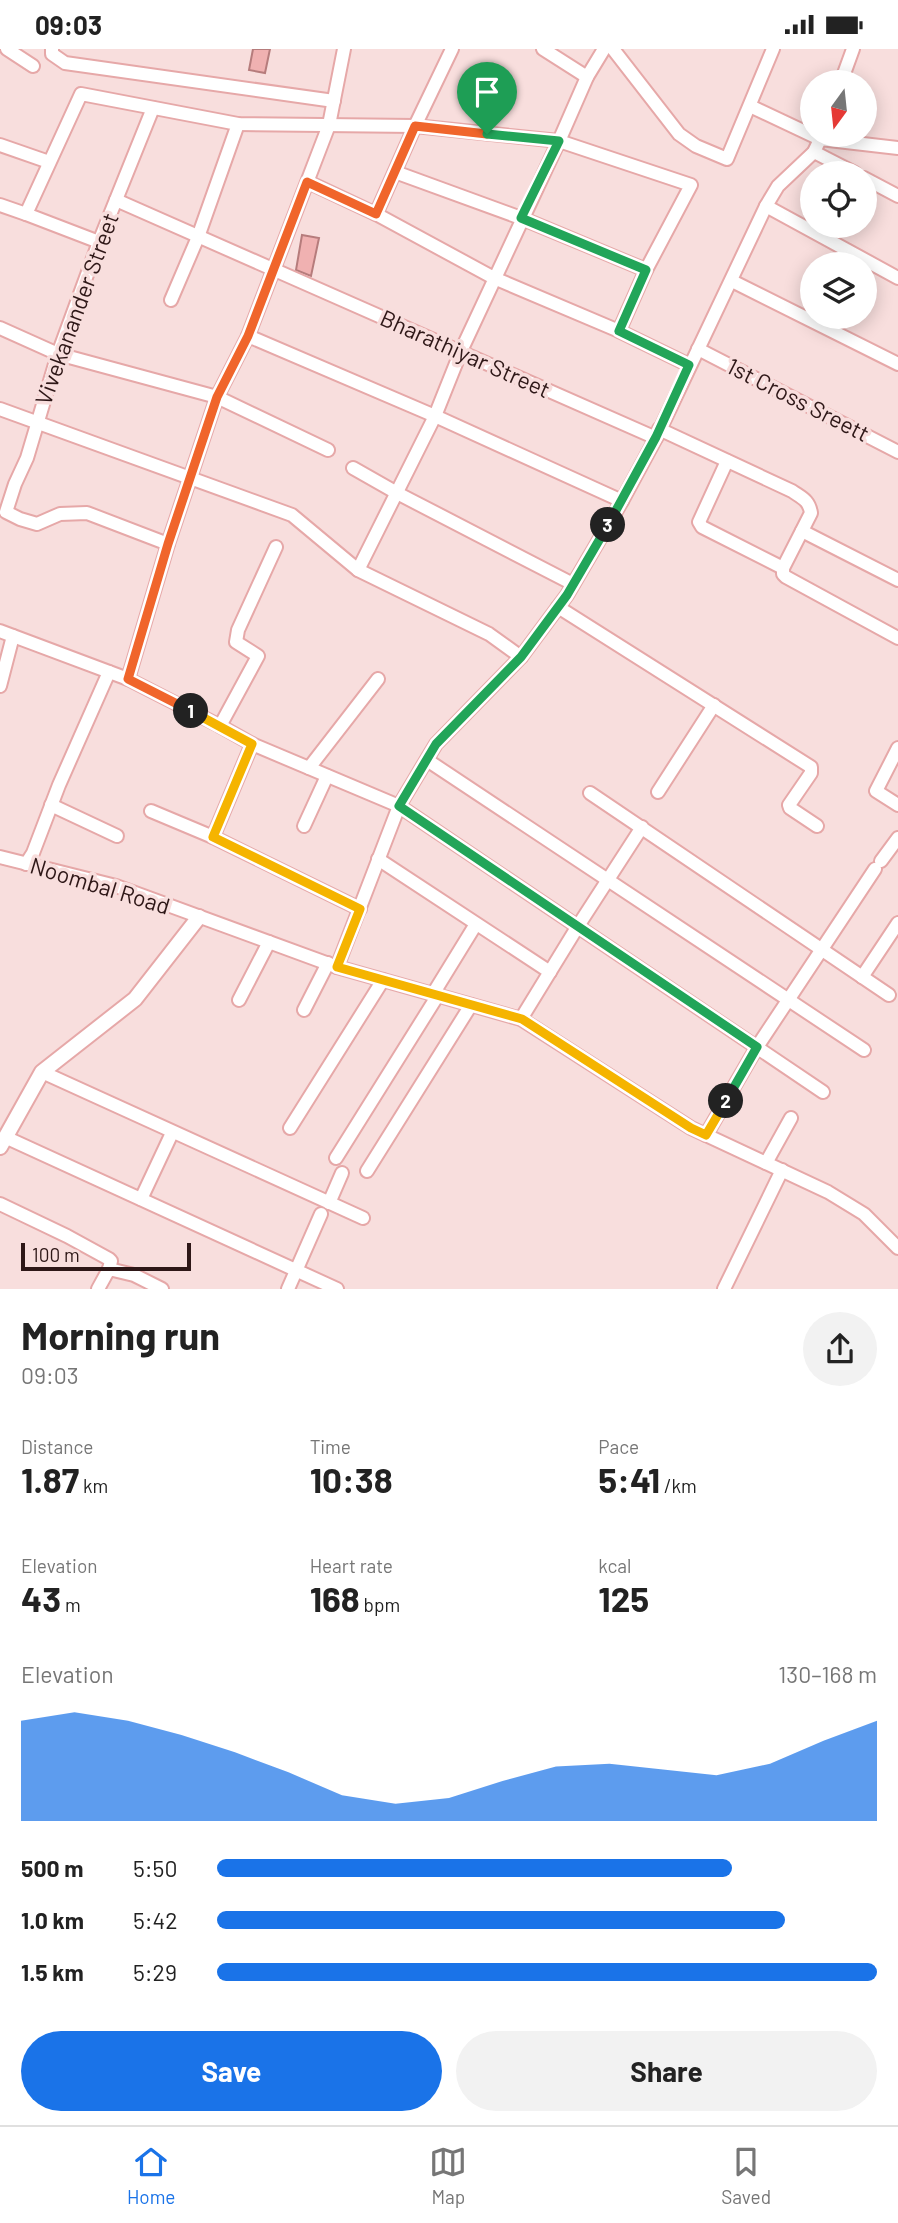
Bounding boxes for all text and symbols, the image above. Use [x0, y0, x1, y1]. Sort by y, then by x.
text: 09:03 [35, 9, 102, 40]
pin [457, 62, 517, 134]
north arrow [800, 70, 877, 147]
map controls [800, 70, 877, 329]
icon: arrive [468, 73, 506, 111]
button: locate [800, 161, 877, 238]
street label: Vivekanander Street [28, 209, 124, 408]
button: layers [800, 252, 877, 329]
street label: Bharathiyar Street [376, 303, 555, 403]
street label: 1st Cross Sreett [723, 351, 874, 447]
pin: 3 [590, 507, 626, 543]
text: 3 [602, 513, 613, 536]
pin: 1 [174, 693, 208, 729]
text: 1 [187, 699, 194, 722]
street label: Noombal Road [27, 851, 174, 920]
pin: 2 [708, 1083, 744, 1119]
text: 2 [720, 1089, 731, 1112]
scale bar [21, 1239, 191, 1271]
text: 100 m [32, 1243, 80, 1266]
text: Morning run [21, 1312, 220, 1358]
button: share [803, 1312, 877, 1386]
text: 09:03 [21, 1361, 79, 1389]
text: Distance [21, 1435, 93, 1458]
text: Time [310, 1435, 351, 1458]
text: Pace [598, 1435, 639, 1458]
text: 1.87 [21, 1458, 79, 1500]
text: 10:38 [310, 1458, 393, 1500]
text: 5:41 [598, 1458, 660, 1500]
text: km [79, 1474, 108, 1497]
text: /km [660, 1474, 697, 1497]
text: Elevation [21, 1554, 98, 1577]
text: Heart rate [310, 1554, 393, 1577]
text: kcal [598, 1554, 631, 1577]
text: 43 [21, 1577, 61, 1619]
text: 168 [310, 1577, 360, 1619]
text: 125 [598, 1577, 649, 1619]
text: m [61, 1593, 81, 1616]
text: bpm [360, 1593, 400, 1616]
text: Elevation [21, 1660, 114, 1688]
text: 130–168 m [778, 1660, 877, 1688]
text: 500 m [21, 1854, 83, 1882]
text: 5:50 [133, 1854, 177, 1882]
text: 1.0 km [21, 1906, 84, 1934]
text: 5:42 [133, 1906, 178, 1934]
text: 1.5 km [21, 1958, 84, 1986]
text: 5:29 [133, 1958, 177, 1986]
button: Save [21, 2031, 442, 2111]
button: Share [456, 2031, 877, 2111]
tab: Home [127, 2143, 175, 2208]
tab: Map [429, 2143, 467, 2208]
tab: Saved [721, 2143, 771, 2208]

